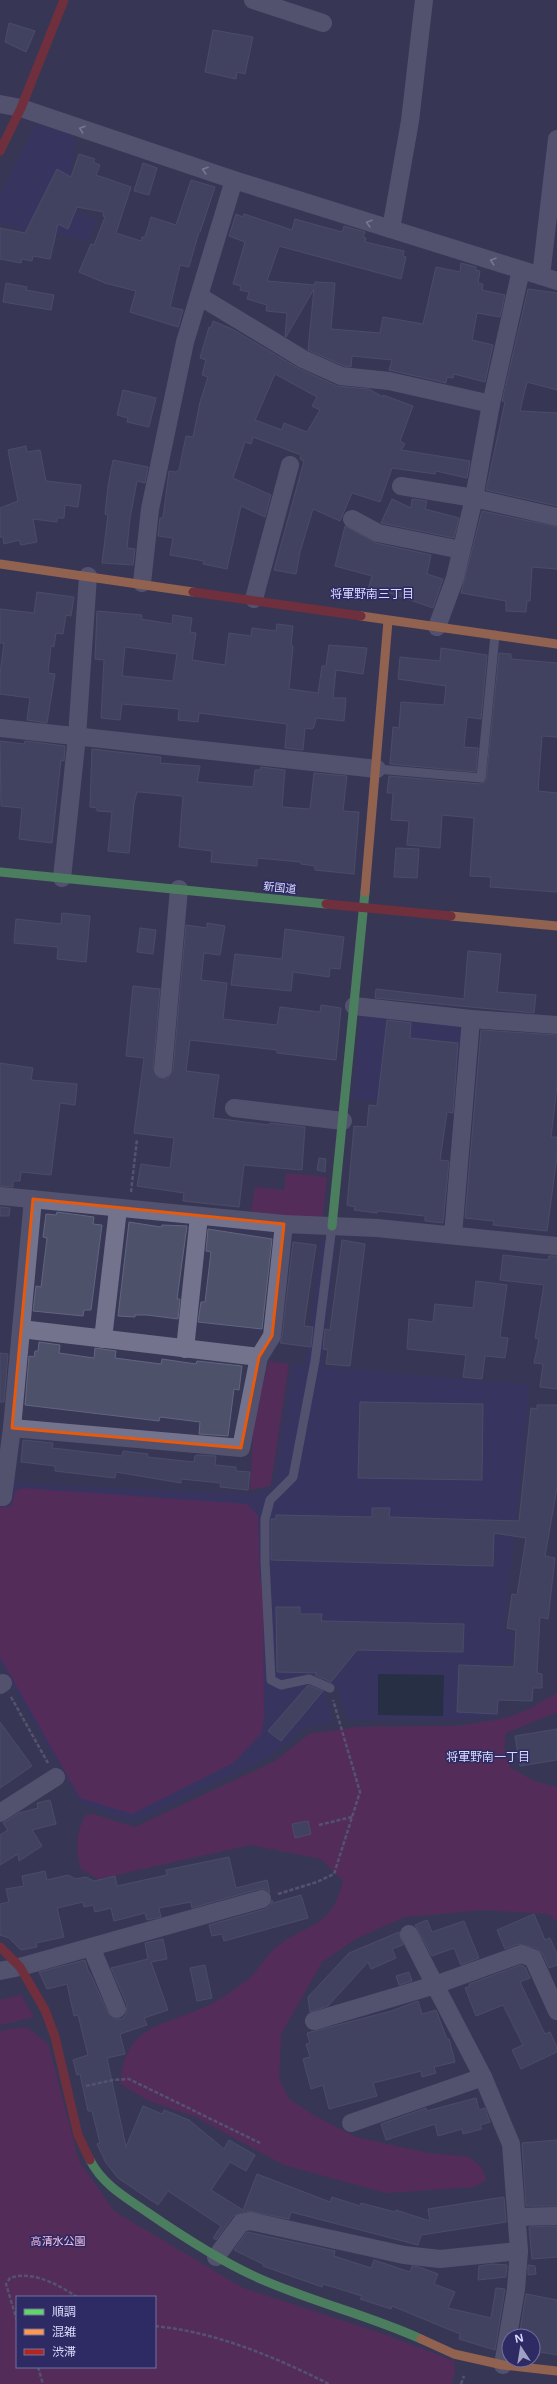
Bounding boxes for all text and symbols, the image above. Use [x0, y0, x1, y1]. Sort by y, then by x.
one-way arrow [79, 125, 86, 133]
one-way arrow [202, 167, 209, 175]
one-way arrow [366, 219, 373, 227]
one-way arrow [490, 257, 497, 266]
district label: 将軍野南三丁目 [330, 585, 414, 602]
street label: 新国道 [263, 878, 297, 896]
district label: 将軍野南一丁目 [446, 1748, 530, 1765]
park label: 高清水公園 [31, 2233, 86, 2248]
legend [16, 2296, 156, 2368]
text: 順調 [52, 2303, 76, 2320]
text: 混雑 [52, 2323, 76, 2340]
north arrow [501, 2328, 541, 2368]
text: N [513, 2329, 525, 2346]
text: 渋滞 [52, 2343, 76, 2360]

